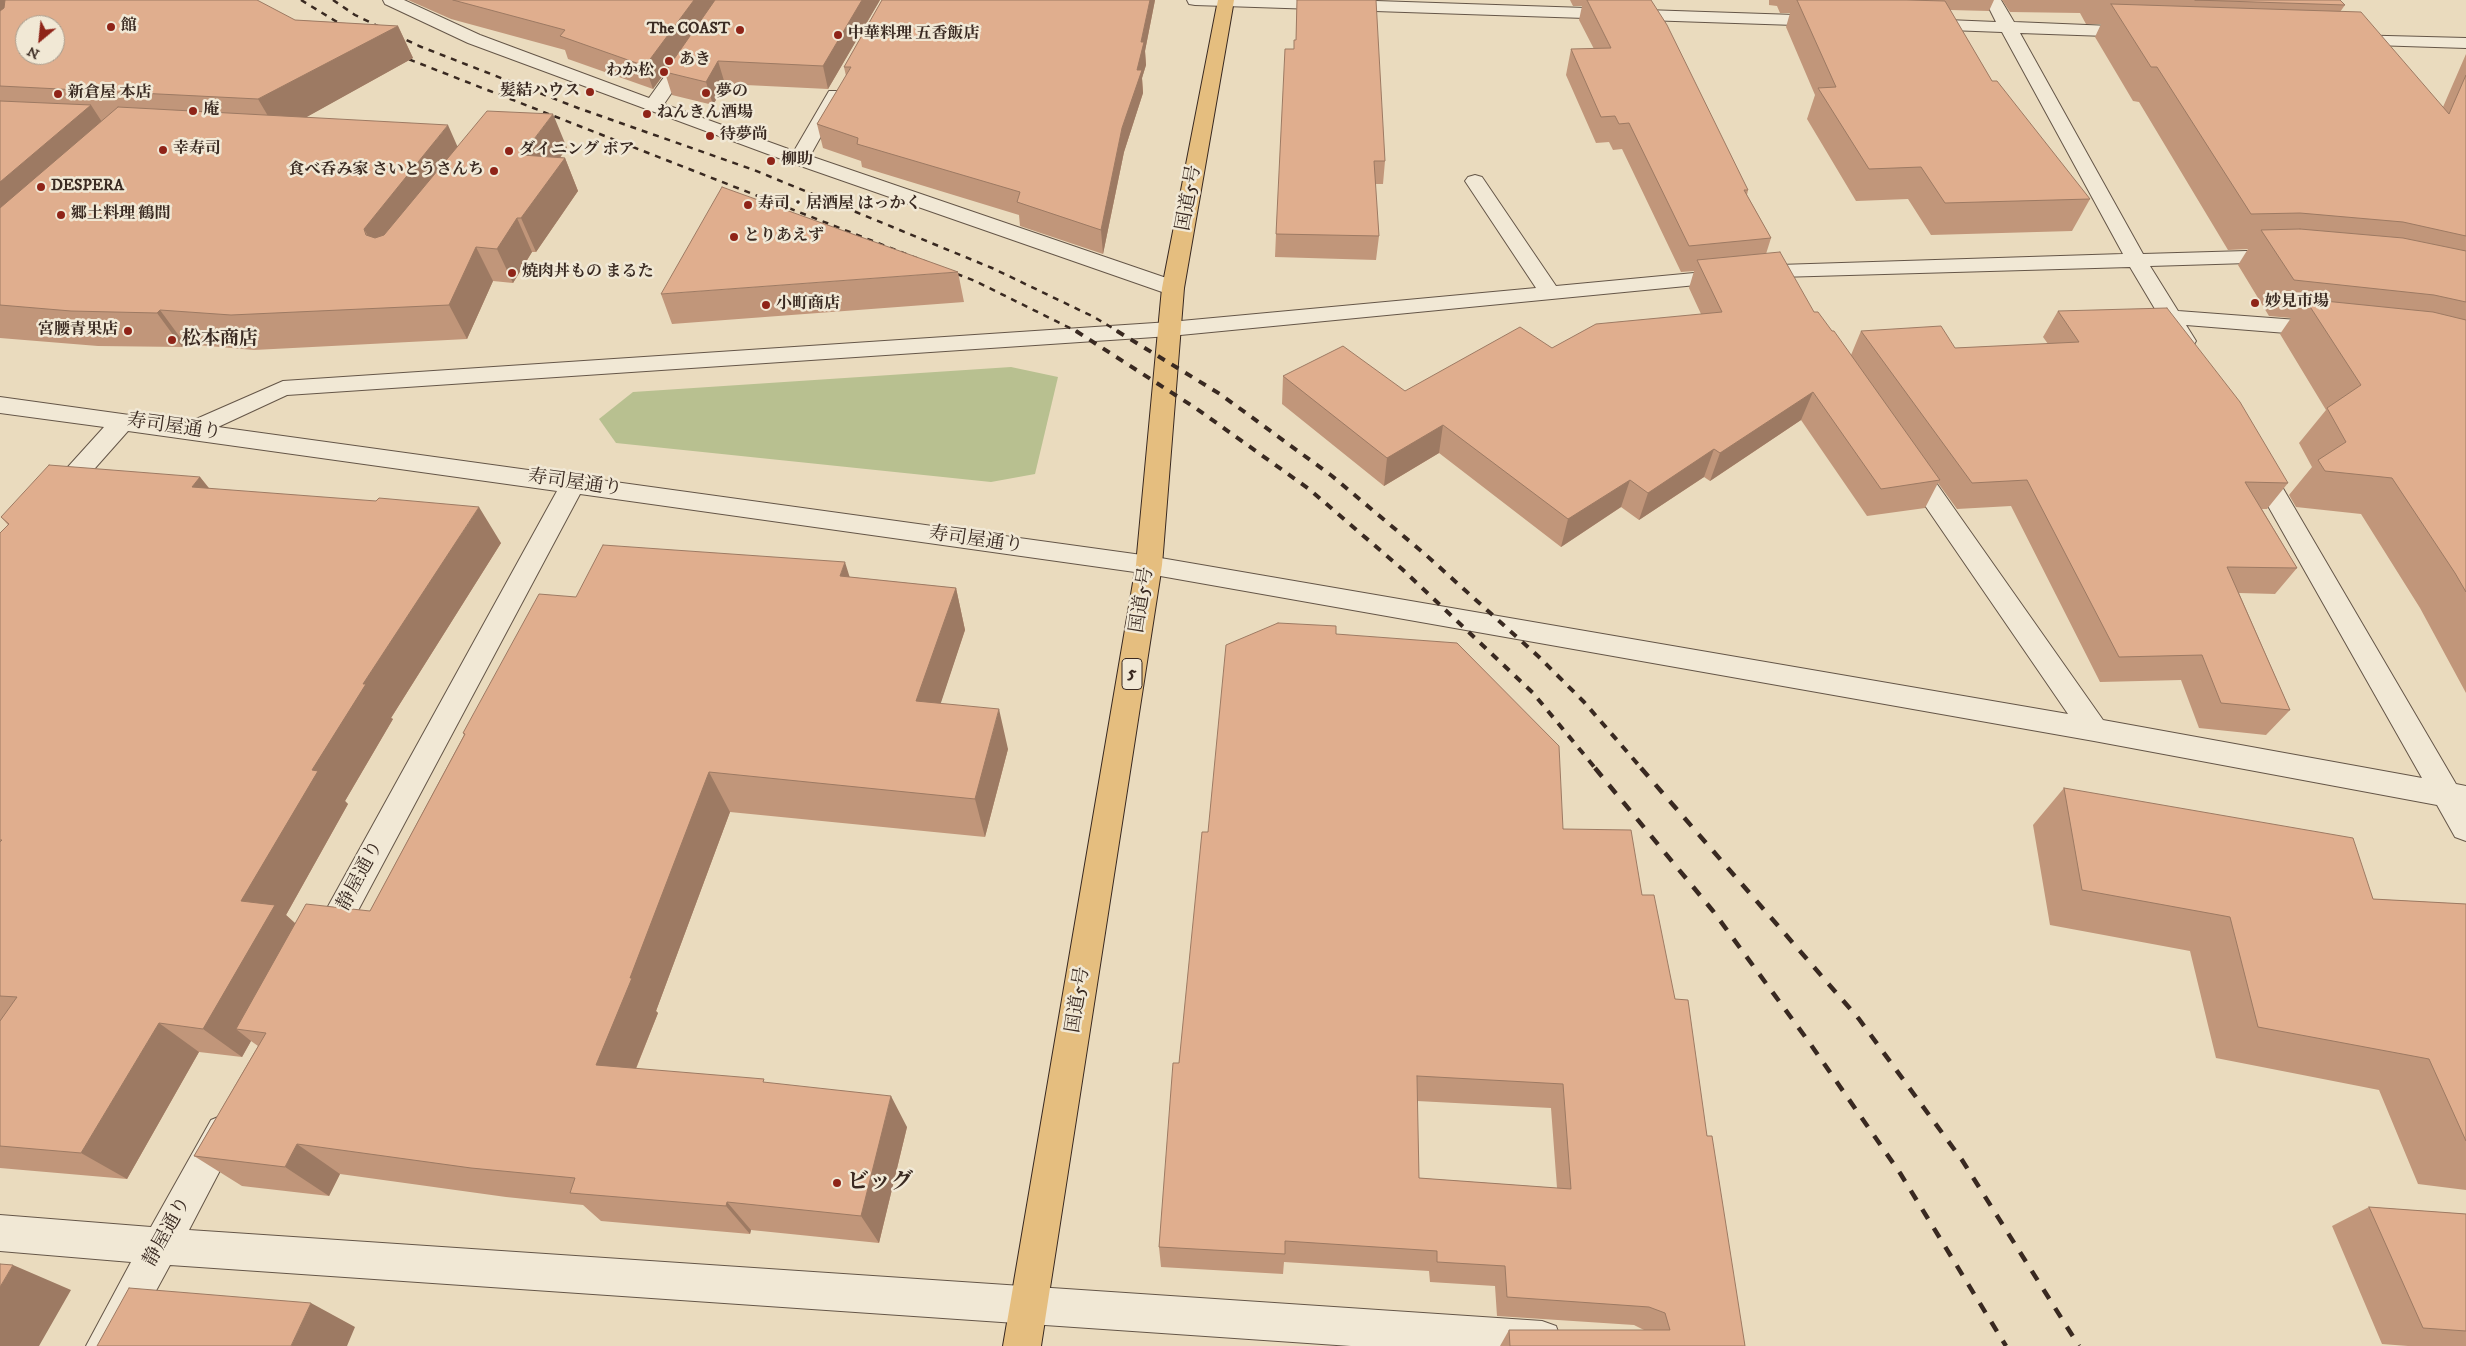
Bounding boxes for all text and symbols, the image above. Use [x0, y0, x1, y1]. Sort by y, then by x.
north arrow [15, 15, 65, 65]
place label: 館 [121, 17, 137, 37]
place label: The COAST [647, 20, 730, 40]
marker: 館 [105, 21, 117, 33]
marker: The COAST [734, 24, 746, 36]
place label: 中華料理 五香飯店 [848, 25, 979, 45]
marker: 中華料理 五香飯店 [832, 29, 844, 41]
text: N [24, 42, 43, 63]
place label: あき [679, 51, 711, 71]
marker: あき [663, 55, 675, 67]
place label: わか松 [606, 62, 654, 82]
marker: わか松 [658, 66, 670, 78]
place label: 髪結ハウス [500, 82, 580, 102]
place label: 夢の [716, 83, 748, 103]
place label: 新倉屋 本店 [68, 84, 151, 104]
marker: 髪結ハウス [584, 86, 596, 98]
marker: 夢の [700, 87, 712, 99]
marker: 新倉屋 本店 [52, 88, 64, 100]
place label: 庵 [203, 101, 219, 121]
place label: ねんきん酒場 [657, 104, 753, 124]
marker: 庵 [187, 105, 199, 117]
marker: ねんきん酒場 [641, 108, 653, 120]
place label: 待夢尚 [720, 126, 768, 146]
marker: 待夢尚 [704, 130, 716, 142]
place label: 幸寿司 [173, 140, 221, 160]
place label: ダイニング ボア [519, 141, 634, 161]
marker: 幸寿司 [157, 144, 169, 156]
marker: ダイニング ボア [503, 145, 515, 157]
place label: 柳助 [781, 151, 813, 171]
marker: 柳助 [765, 155, 777, 167]
place label: 食べ呑み家 さいとうさんち [289, 161, 484, 181]
street label: 国道5号 [1173, 163, 1207, 233]
marker: 食べ呑み家 さいとうさんち [488, 165, 500, 177]
place label: DESPERA [51, 177, 124, 197]
marker: DESPERA [35, 181, 47, 193]
place label: 寿司・居酒屋 はっかく [758, 195, 921, 215]
marker: 寿司・居酒屋 はっかく [742, 199, 754, 211]
place label: 郷土料理 鶴間 [71, 205, 170, 225]
marker: 郷土料理 鶴間 [55, 209, 67, 221]
place label: とりあえず [744, 227, 824, 247]
marker: とりあえず [728, 231, 740, 243]
place label: 焼肉丼もの まるた [522, 263, 653, 283]
marker: 焼肉丼もの まるた [506, 267, 518, 279]
place label: 妙見市場 [2265, 293, 2329, 313]
place label: 小町商店 [776, 295, 840, 315]
marker: 妙見市場 [2249, 297, 2261, 309]
marker: 小町商店 [760, 299, 772, 311]
place label: 宮腰青果店 [38, 321, 118, 341]
marker: 宮腰青果店 [122, 325, 134, 337]
place label: 松本商店 [182, 329, 258, 351]
marker: 松本商店 [166, 334, 178, 346]
street label: 寿司屋通り [125, 410, 223, 446]
street label: 寿司屋通り [526, 466, 624, 502]
street label: 寿司屋通り [927, 523, 1025, 559]
street label: 国道5号 [1127, 565, 1159, 635]
road number: 5 [1122, 659, 1142, 690]
street label: 静屋通り [333, 837, 389, 915]
street label: 国道5号 [1063, 965, 1095, 1035]
place label: ビッグ [847, 1170, 913, 1196]
marker: ビッグ [831, 1177, 843, 1189]
street label: 静屋通り [140, 1193, 196, 1271]

